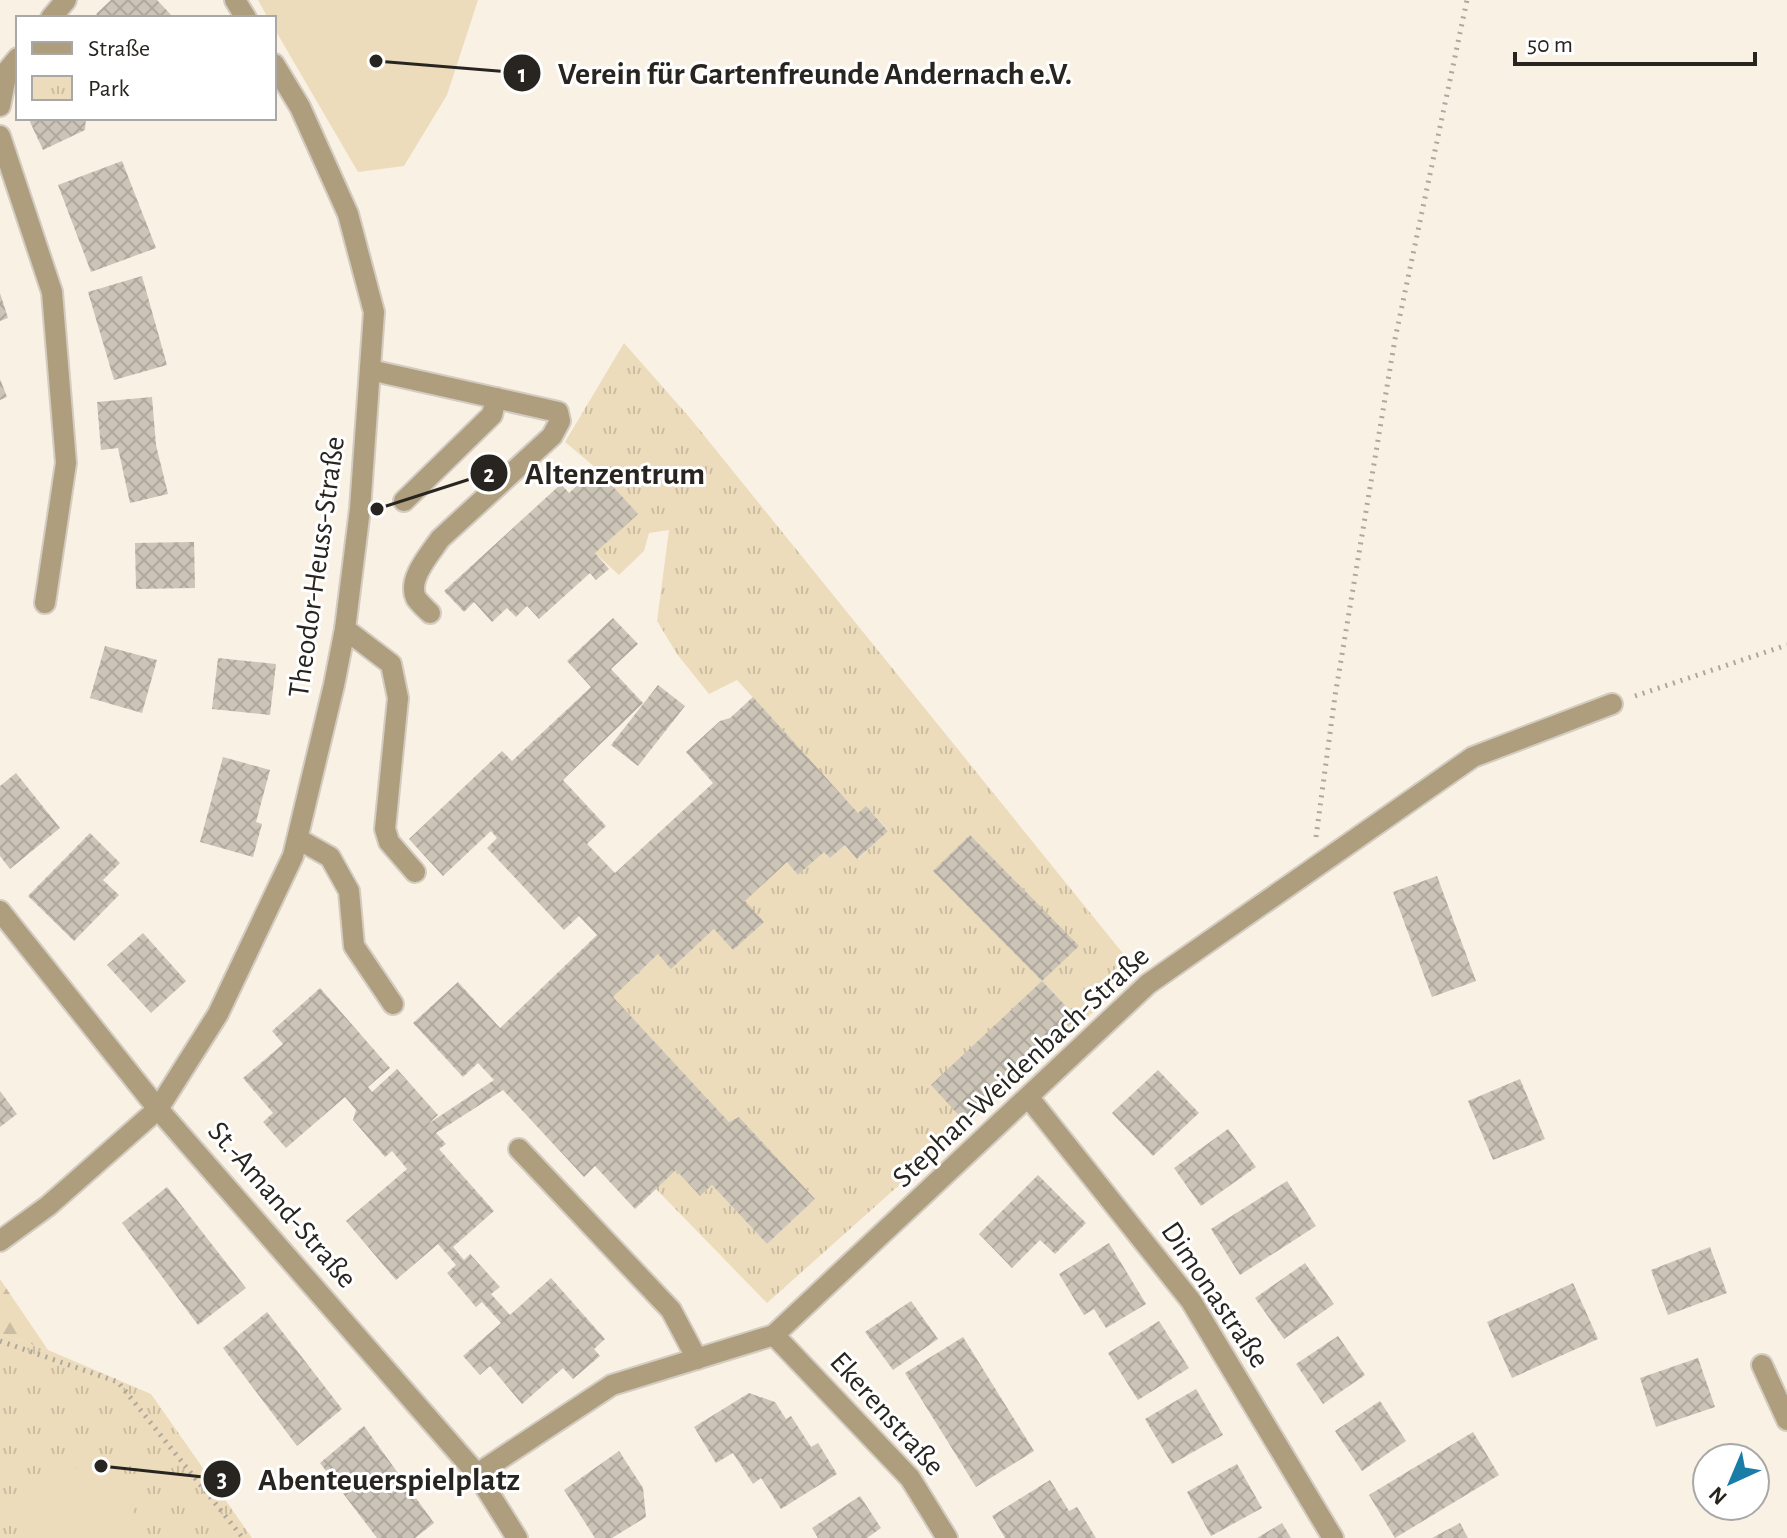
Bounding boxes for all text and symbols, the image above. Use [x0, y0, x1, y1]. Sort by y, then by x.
legend [16, 16, 276, 120]
scale bar [1515, 16, 1755, 66]
text: 50 m [1527, 33, 1573, 57]
text: Straße [88, 37, 150, 61]
callout: Verein für Gartenfreunde Andernach e.V. [502, 45, 1088, 101]
text: Verein für Gartenfreunde Andernach e.V. [558, 58, 1072, 90]
text: 1 [518, 63, 526, 87]
text: Park [88, 77, 129, 101]
street label: Theodor-Heuss-Straße [284, 434, 350, 700]
callout: Altenzentrum [469, 445, 722, 501]
text: Altenzentrum [525, 458, 705, 490]
text: 2 [483, 463, 495, 487]
street label: Stephan-Weidenbach-Straße [887, 941, 1155, 1193]
street label: St.-Amand-Straße [202, 1116, 362, 1294]
street label: Dimonastraße [1155, 1217, 1275, 1373]
street label: Ekerenstraße [824, 1346, 950, 1482]
north arrow [1691, 1442, 1771, 1522]
callout: Abenteuerspielplatz [202, 1451, 536, 1507]
text: Abenteuerspielplatz [258, 1464, 520, 1496]
text: 3 [217, 1468, 227, 1492]
text: N [1705, 1482, 1731, 1509]

